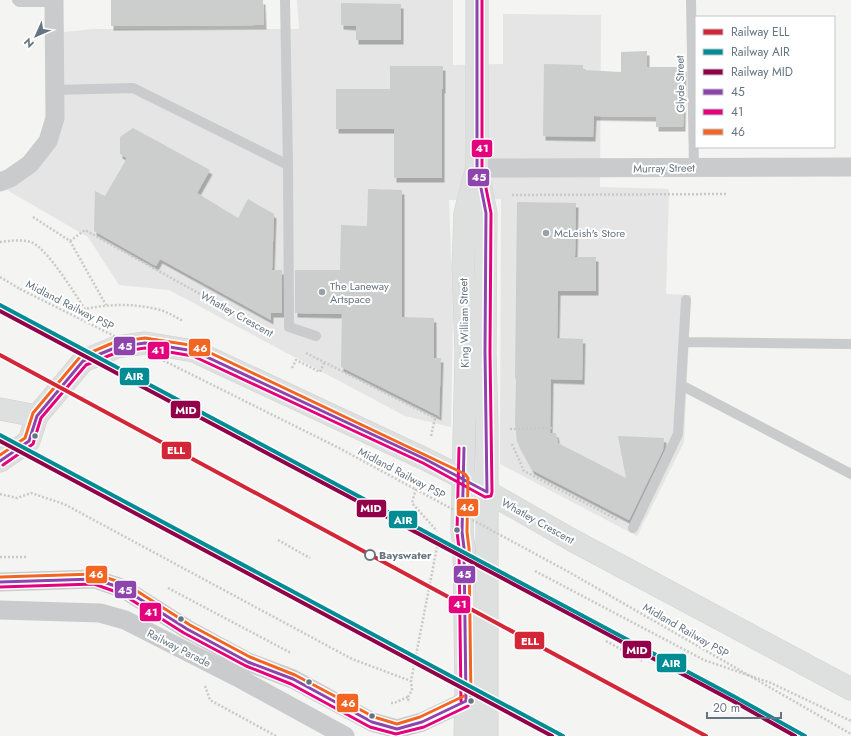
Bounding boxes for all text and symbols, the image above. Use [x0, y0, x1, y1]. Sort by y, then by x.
north arrow [16, 16, 56, 56]
legend [695, 16, 835, 148]
text: Railway ELL [731, 23, 790, 41]
text: N [20, 34, 38, 52]
text: Railway AIR [731, 43, 790, 61]
street label: Glyde Street [671, 55, 688, 113]
text: Railway MID [731, 63, 793, 81]
text: 45 [731, 83, 745, 101]
text: 41 [731, 103, 743, 121]
text: 46 [731, 123, 745, 141]
line badge: 41 [471, 139, 493, 158]
text: 41 [475, 140, 489, 156]
street label: Murray Street [633, 159, 695, 177]
line badge: 45 [467, 168, 490, 187]
text: 45 [472, 169, 486, 185]
place label: McLeish's Store [554, 225, 626, 241]
marker: McLeish's Store [541, 228, 551, 238]
street label: Midland Railway PSP [23, 276, 117, 334]
place label: The Laneway Artspace [330, 278, 389, 307]
street label: King William Street [455, 278, 473, 368]
street label: Whatley Crescent [198, 287, 277, 341]
marker: The Laneway Artspace [317, 287, 327, 297]
line badge: 45 [113, 336, 136, 356]
text: 45 [118, 338, 132, 354]
line badge: 46 [188, 338, 211, 357]
text: 46 [192, 340, 208, 356]
line badge: 41 [147, 341, 170, 360]
text: 41 [151, 342, 165, 358]
line badge: AIR [119, 367, 150, 386]
text: AIR [124, 368, 144, 384]
line badge: MID [170, 400, 201, 419]
text: MID [175, 402, 197, 418]
unlabelled marker [30, 431, 40, 441]
line badge: ELL [161, 441, 192, 460]
text: ELL [167, 442, 185, 458]
street label: Midland Railway PSP [355, 443, 449, 503]
street label: Whatley Crescent [499, 494, 578, 548]
line badge: 46 [456, 498, 479, 517]
line badge: MID [356, 499, 387, 518]
text: 46 [459, 499, 475, 515]
text: MID [360, 500, 382, 516]
line badge: AIR [388, 510, 418, 529]
text: AIR [393, 512, 413, 528]
unlabelled marker [452, 525, 462, 535]
place label: Bayswater [379, 547, 432, 563]
marker: Bayswater [364, 549, 376, 561]
line badge: 46 [85, 565, 108, 584]
line badge: 45 [453, 565, 476, 584]
text: 46 [88, 566, 104, 582]
text: 45 [457, 566, 471, 582]
line badge: 45 [114, 580, 137, 599]
text: 45 [118, 582, 132, 598]
line badge: 41 [448, 595, 471, 614]
text: 41 [453, 596, 467, 612]
street label: Midland Railway PSP [640, 599, 732, 661]
line badge: 41 [139, 602, 162, 622]
text: 41 [144, 604, 158, 620]
unlabelled marker [176, 614, 186, 624]
street label: Railway Parade [144, 625, 214, 671]
line badge: ELL [514, 631, 545, 650]
text: ELL [521, 633, 539, 649]
line badge: MID [622, 640, 652, 659]
text: MID [626, 642, 648, 658]
line badge: AIR [656, 653, 687, 673]
text: AIR [661, 655, 681, 671]
unlabelled marker [304, 677, 314, 687]
line badge: 46 [336, 693, 359, 713]
scale bar [707, 694, 781, 720]
text: 46 [340, 695, 356, 711]
unlabelled marker [466, 696, 476, 706]
text: 20 m [713, 699, 740, 717]
unlabelled marker [367, 711, 377, 721]

